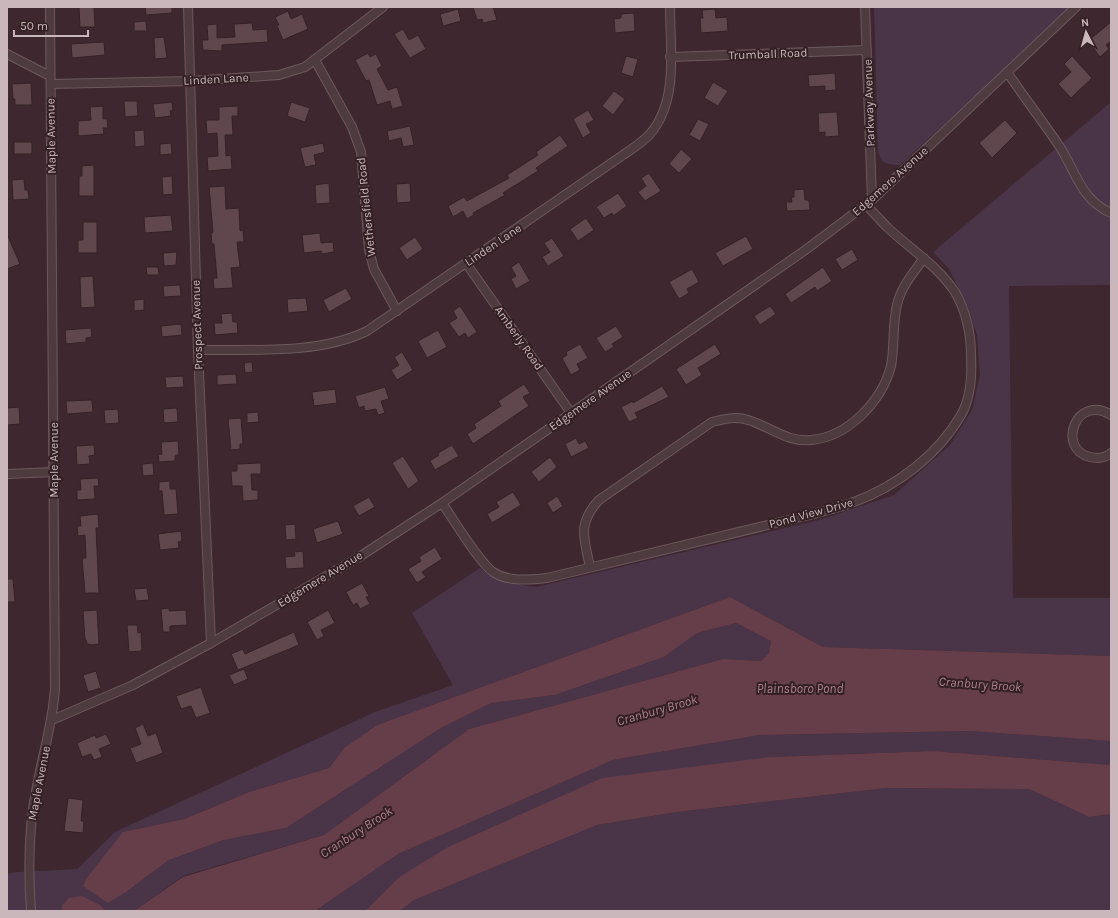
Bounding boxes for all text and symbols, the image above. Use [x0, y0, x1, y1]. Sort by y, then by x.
scale bar [14, 12, 88, 38]
north arrow [1066, 12, 1106, 52]
text: N [1080, 16, 1090, 29]
text: 50 m [20, 19, 48, 33]
street label: Trumball Road [728, 46, 808, 62]
street label: Parkway Avenue [860, 59, 878, 147]
street label: Linden Lane [183, 70, 249, 88]
street label: Maple Avenue [43, 98, 59, 174]
street label: Edgemere Avenue [849, 143, 931, 219]
street label: Wethersfield Road [354, 157, 378, 257]
street label: Linden Lane [462, 221, 524, 269]
street label: Prospect Avenue [188, 280, 206, 370]
street label: Amberly Road [492, 303, 546, 373]
street label: Edgemere Avenue [546, 366, 634, 434]
street label: Maple Avenue [47, 422, 61, 498]
street label: Pond View Drive [767, 495, 855, 531]
street label: Edgemere Avenue [275, 548, 365, 610]
water label: Cranbury Brook [938, 674, 1022, 694]
water label: Plainsboro Pond [757, 681, 843, 696]
water label: Cranbury Brook [615, 691, 699, 729]
street label: Maple Avenue [25, 745, 53, 821]
water label: Cranbury Brook [317, 803, 395, 861]

